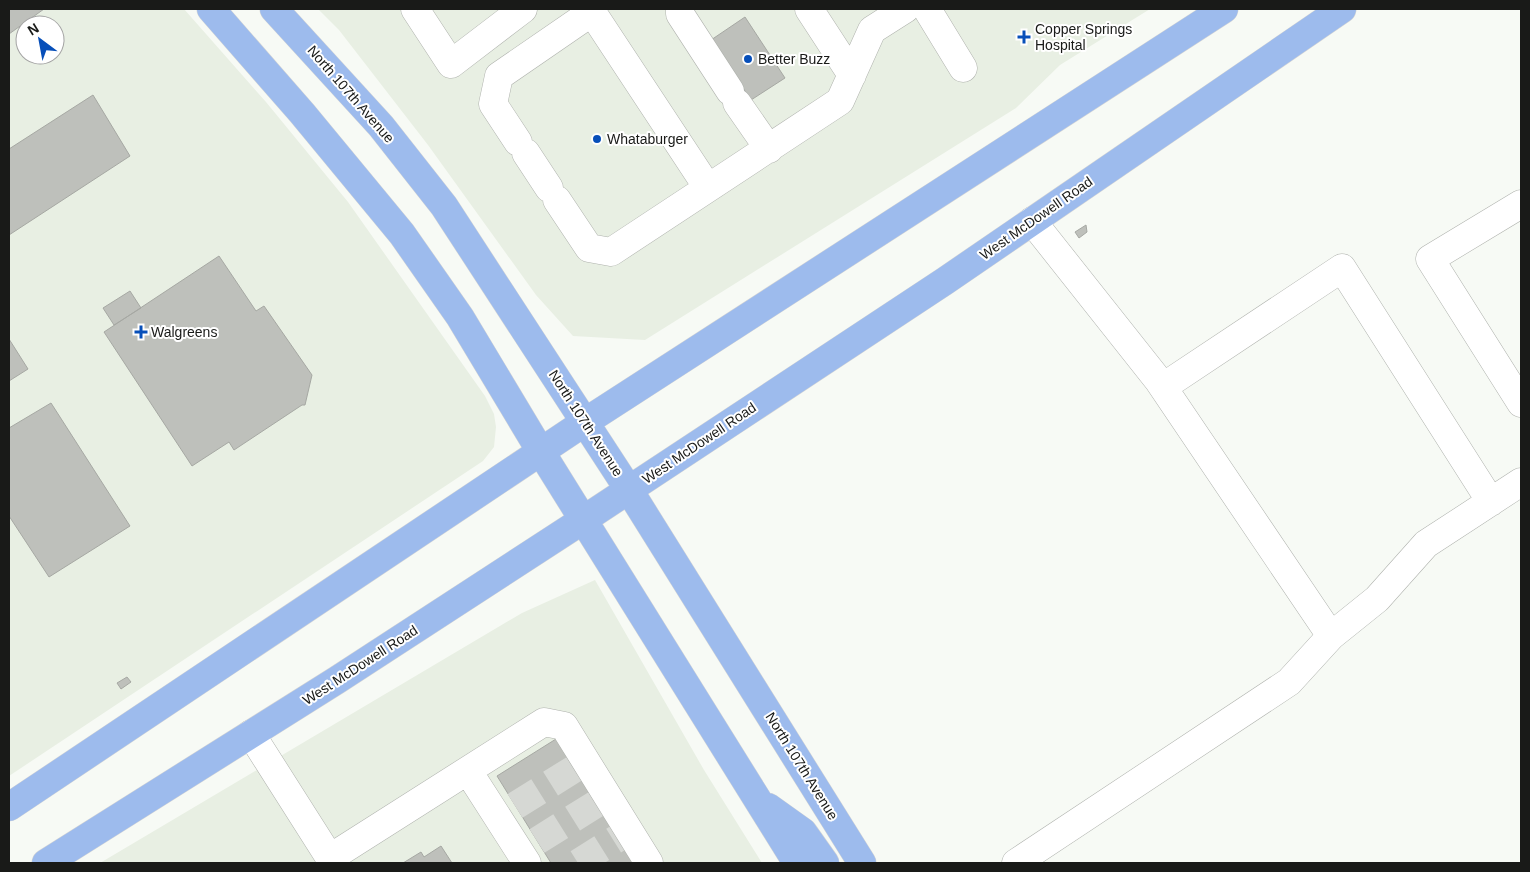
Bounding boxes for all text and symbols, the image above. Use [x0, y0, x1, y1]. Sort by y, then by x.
north arrow [15, 15, 65, 65]
text: N [25, 20, 42, 38]
place label: Copper Springs Hospital [1035, 21, 1132, 53]
marker: Copper Springs Hospital [1017, 30, 1031, 44]
street label: North 107th Avenue [304, 42, 398, 146]
place label: Better Buzz [758, 51, 830, 67]
marker: Better Buzz [742, 53, 754, 65]
place label: Whataburger [607, 131, 688, 147]
marker: Whataburger [591, 133, 603, 145]
street label: West McDowell Road [977, 173, 1095, 263]
place label: Walgreens [151, 324, 217, 340]
marker: Walgreens [135, 326, 147, 338]
street label: North 107th Avenue [546, 367, 626, 479]
street label: West McDowell Road [639, 399, 759, 487]
street label: West McDowell Road [300, 622, 420, 708]
street label: North 107th Avenue [762, 709, 842, 823]

